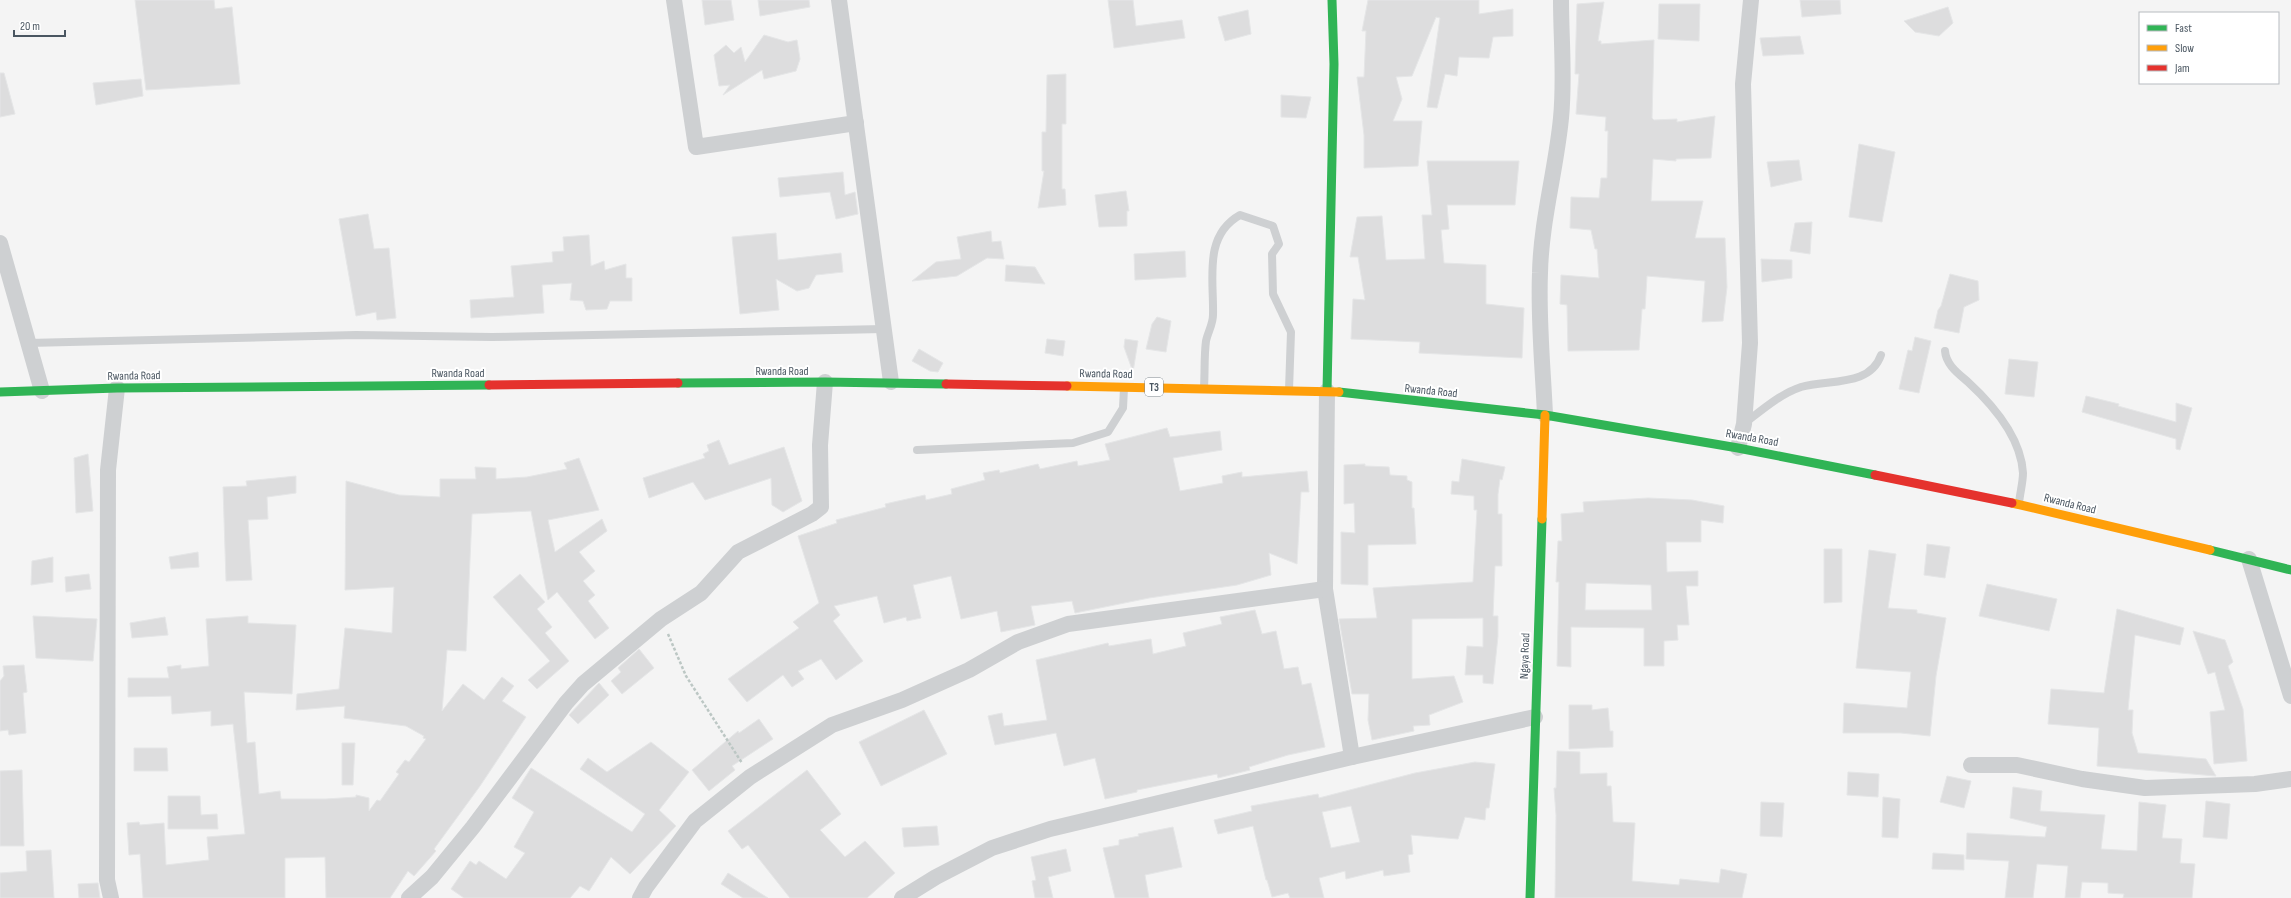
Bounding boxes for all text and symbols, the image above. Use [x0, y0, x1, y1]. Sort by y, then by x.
scale bar [14, 12, 65, 38]
legend [2139, 12, 2279, 84]
text: 20 m [20, 19, 40, 34]
text: Fast [2175, 21, 2192, 36]
text: Slow [2175, 41, 2194, 56]
text: Jam [2174, 61, 2190, 76]
street label: Rwanda Road [755, 364, 809, 379]
street label: Rwanda Road [431, 366, 485, 381]
street label: Rwanda Road [1079, 366, 1133, 382]
street label: Rwanda Road [107, 368, 161, 384]
road number: T3 [1145, 378, 1163, 396]
street label: Rwanda Road [1404, 381, 1458, 401]
street label: Rwanda Road [1725, 426, 1779, 450]
street label: Rwanda Road [2042, 490, 2098, 518]
street label: Ngaya Road [1517, 633, 1533, 679]

